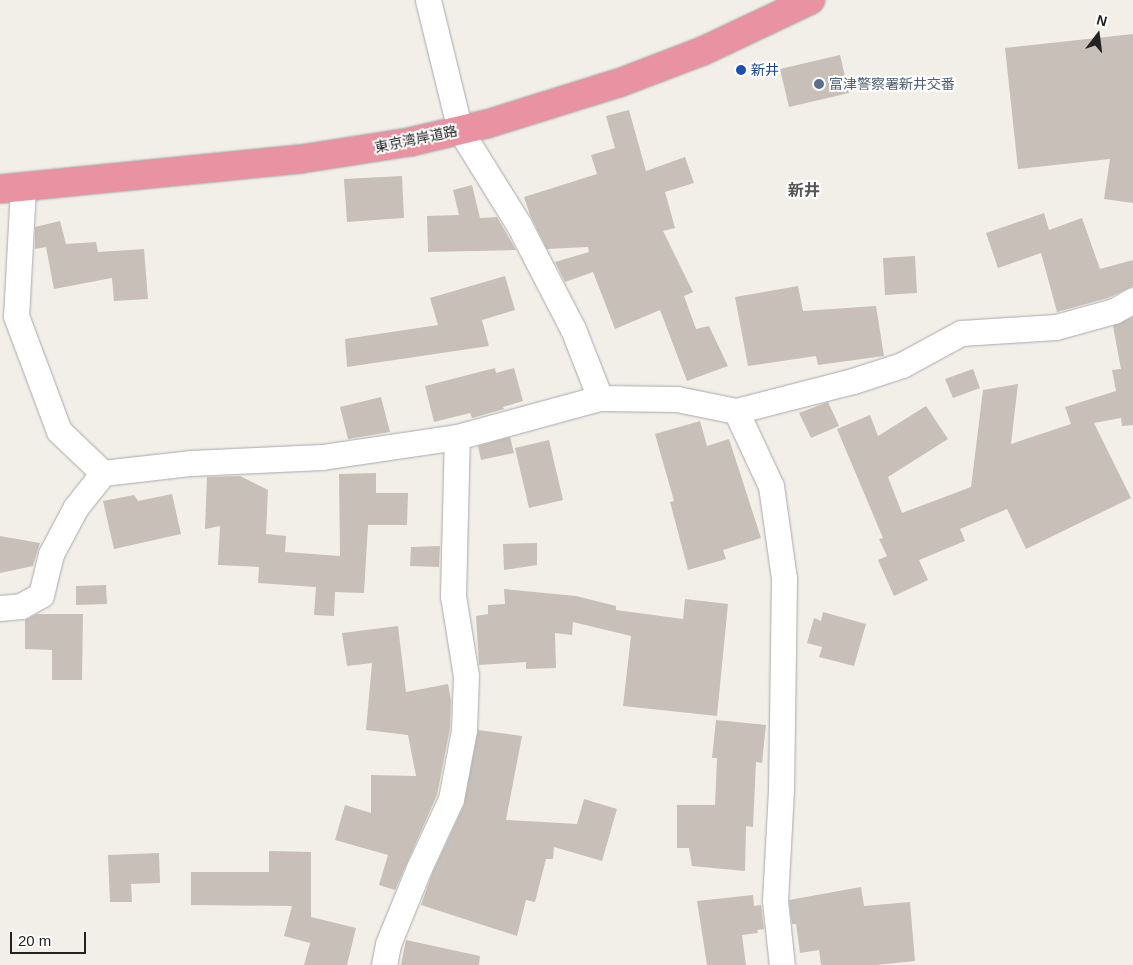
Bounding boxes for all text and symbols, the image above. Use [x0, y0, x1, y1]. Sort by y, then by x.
north arrow [1073, 10, 1123, 60]
text: N [1095, 11, 1109, 30]
place label: 新井 [751, 62, 779, 78]
marker: 新井 [735, 64, 747, 76]
place label: 富津警察署新井交番 [829, 76, 955, 92]
marker: 富津警察署新井交番 [813, 78, 825, 90]
street label: 東京湾岸道路 [373, 122, 459, 156]
district label: 新井 [788, 181, 820, 201]
scale bar [12, 922, 89, 954]
text: 20 m [18, 932, 51, 949]

